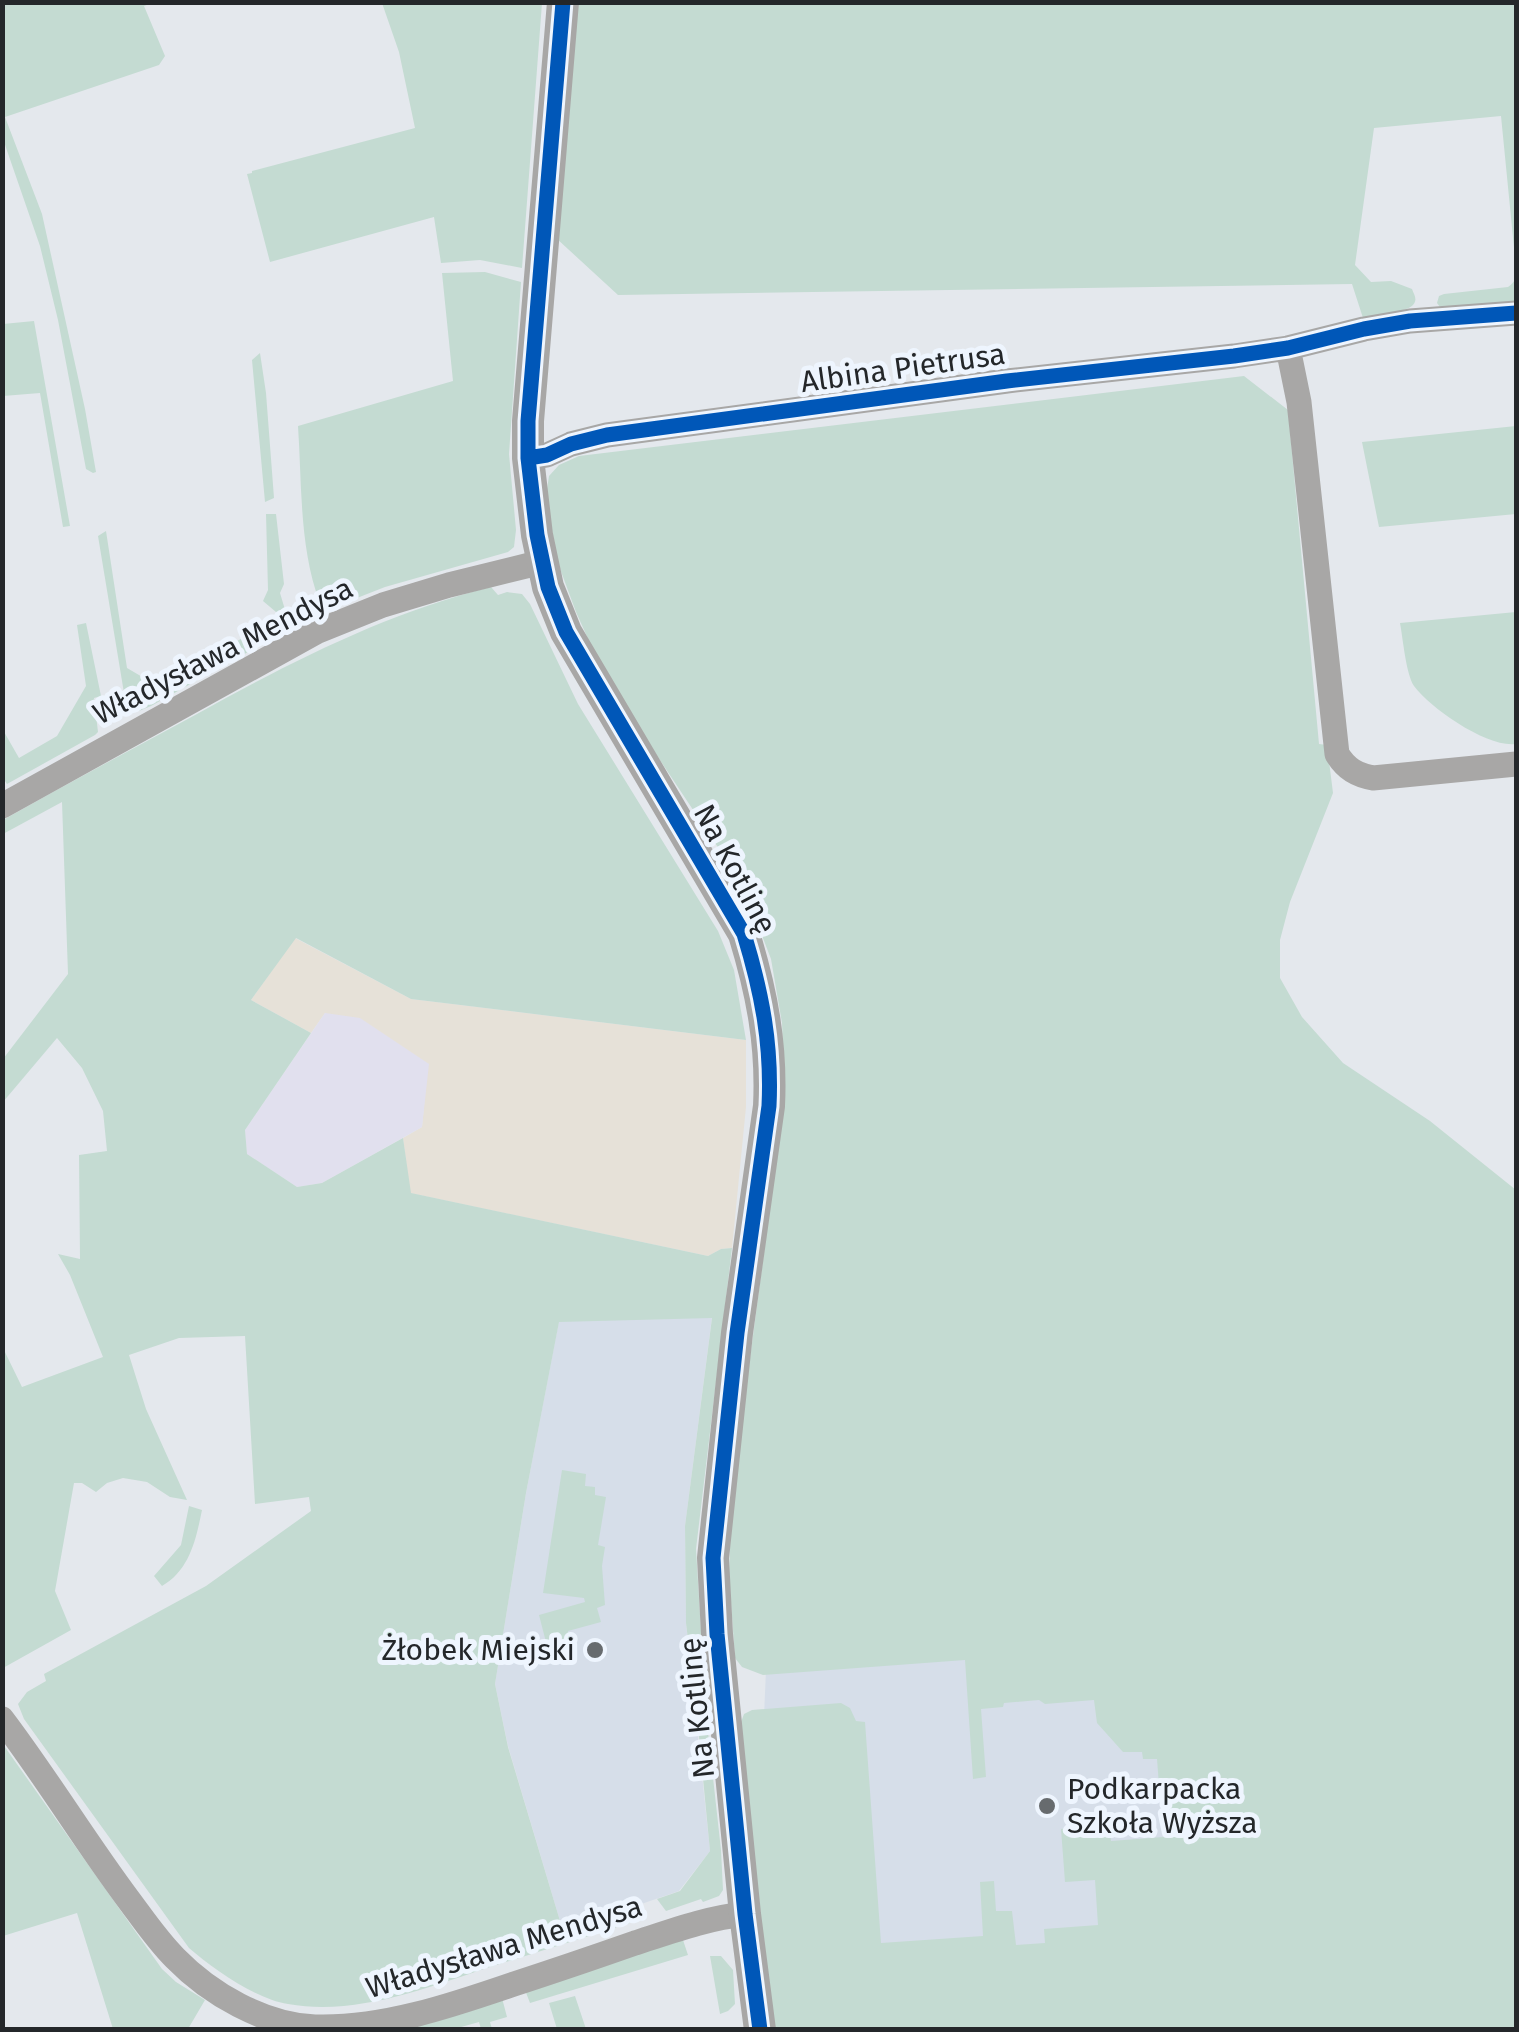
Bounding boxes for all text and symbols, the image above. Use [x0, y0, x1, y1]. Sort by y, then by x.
street label: Albina Pietrusa [798, 336, 1008, 400]
street label: Władysława Mendysa [87, 570, 359, 732]
street label: Na Kotlinę [686, 798, 784, 940]
place label: Żłobek Miejski [382, 1632, 575, 1668]
street label: Na Kotlinę [672, 1636, 722, 1780]
marker: Żłobek Miejski [584, 1639, 606, 1661]
place label: Podkarpacka Szkoła Wyższa [1067, 1771, 1258, 1841]
marker: Podkarpacka Szkoła Wyższa [1036, 1795, 1058, 1817]
street label: Władysława Mendysa [362, 1888, 646, 2006]

